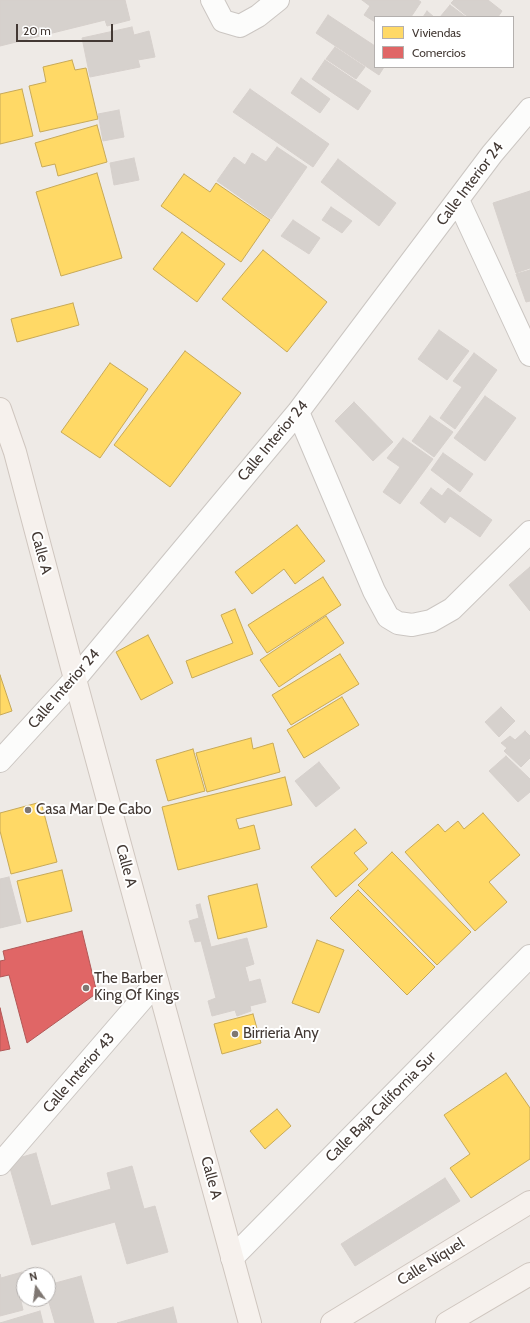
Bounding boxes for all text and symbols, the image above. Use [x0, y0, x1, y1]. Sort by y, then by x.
scale bar [18, 16, 115, 42]
legend [374, 16, 514, 68]
text: 20 m [23, 23, 51, 38]
text: Viviendas [412, 25, 461, 40]
text: Comercios [412, 45, 466, 60]
street label: Calle Interior 24 [433, 139, 507, 229]
street label: Calle Interior 24 [234, 397, 312, 485]
street label: Calle A [27, 530, 55, 576]
street label: Calle Interior 24 [24, 645, 104, 733]
place label: Casa Mar De Cabo [36, 801, 152, 819]
marker: Casa Mar De Cabo [23, 805, 33, 815]
street label: Calle A [112, 843, 140, 889]
place label: The Barber King Of Kings [94, 970, 179, 1005]
marker: The Barber King Of Kings [81, 983, 91, 993]
place label: Birrieria Any [243, 1025, 319, 1043]
street label: Calle Interior 43 [39, 1029, 119, 1117]
marker: Birrieria Any [230, 1029, 240, 1039]
street label: Calle Baja California Sur [322, 1048, 440, 1166]
street label: Calle A [197, 1155, 225, 1201]
street label: Calle Níquel [394, 1234, 468, 1290]
north arrow [16, 1267, 56, 1307]
text: N [28, 1269, 39, 1284]

